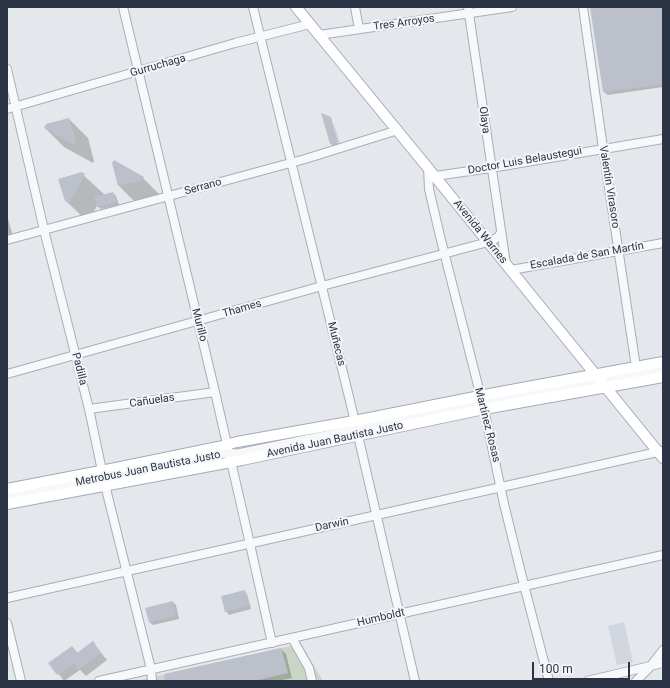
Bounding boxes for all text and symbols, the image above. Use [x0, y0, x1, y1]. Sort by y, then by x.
street label: Tres Arroyos [372, 12, 436, 34]
street label: Gurruchaga [129, 52, 187, 80]
street label: Olaya [476, 106, 492, 134]
street label: Doctor Luis Belaustegui [467, 144, 583, 178]
street label: Valentín Virasoro [596, 145, 622, 229]
street label: Serrano [183, 176, 223, 198]
street label: Avenida Warnes [450, 197, 510, 267]
street label: Escalada de San Martín [529, 239, 645, 273]
street label: Thames [221, 297, 263, 321]
street label: Murillo [189, 307, 209, 343]
street label: Muñecas [324, 321, 348, 367]
street label: Padilla [69, 351, 89, 387]
street label: Martínez Rosas [471, 386, 503, 464]
street label: Cañuelas [129, 391, 175, 411]
street label: Avenida Juan Bautista Justo [265, 419, 405, 461]
street label: Metrobus Juan Bautista Justo [74, 448, 222, 490]
street label: Darwin [314, 515, 350, 535]
street label: Humboldt [356, 606, 406, 630]
scale bar [534, 654, 632, 680]
text: 100 m [539, 662, 573, 676]

